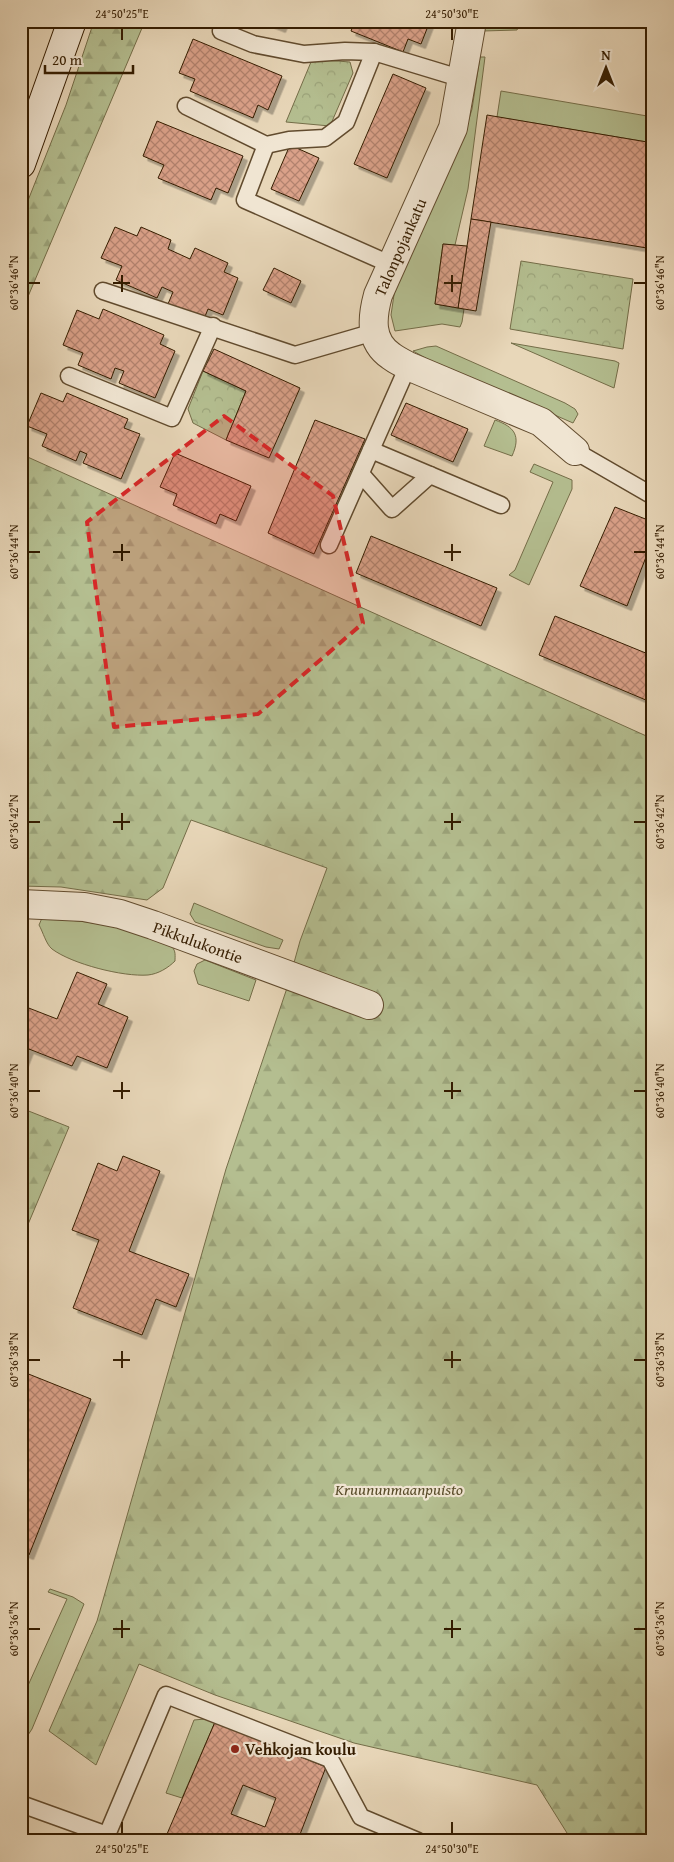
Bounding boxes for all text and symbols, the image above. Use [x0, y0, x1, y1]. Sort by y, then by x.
text: 24°50'25"E [95, 5, 149, 22]
text: 24°50'30"E [425, 5, 479, 22]
scale bar [45, 42, 132, 74]
north arrow [582, 42, 632, 92]
text: N [601, 45, 611, 65]
text: 20 m [52, 49, 83, 70]
street label: Talonpojankatu [368, 194, 432, 300]
text: 60°36'46"N [5, 255, 22, 311]
text: 60°36'46"N [651, 255, 668, 311]
text: 60°36'44"N [5, 524, 22, 580]
text: 60°36'44"N [651, 524, 668, 580]
text: 60°36'42"N [5, 794, 22, 850]
text: 60°36'42"N [651, 794, 668, 850]
street label: Pikkulukontie [150, 915, 246, 969]
text: 60°36'40"N [5, 1063, 22, 1119]
text: 60°36'40"N [651, 1063, 668, 1119]
text: 60°36'38"N [5, 1332, 22, 1388]
text: 60°36'38"N [651, 1332, 668, 1388]
park label: Kruununmaanpuisto [334, 1477, 463, 1501]
text: 60°36'36"N [5, 1601, 22, 1657]
text: 60°36'36"N [651, 1601, 668, 1657]
place label: Vehkojan koulu [245, 1737, 357, 1761]
marker: Vehkojan koulu [229, 1743, 241, 1755]
text: 24°50'25"E [95, 1840, 149, 1857]
text: 24°50'30"E [425, 1840, 479, 1857]

